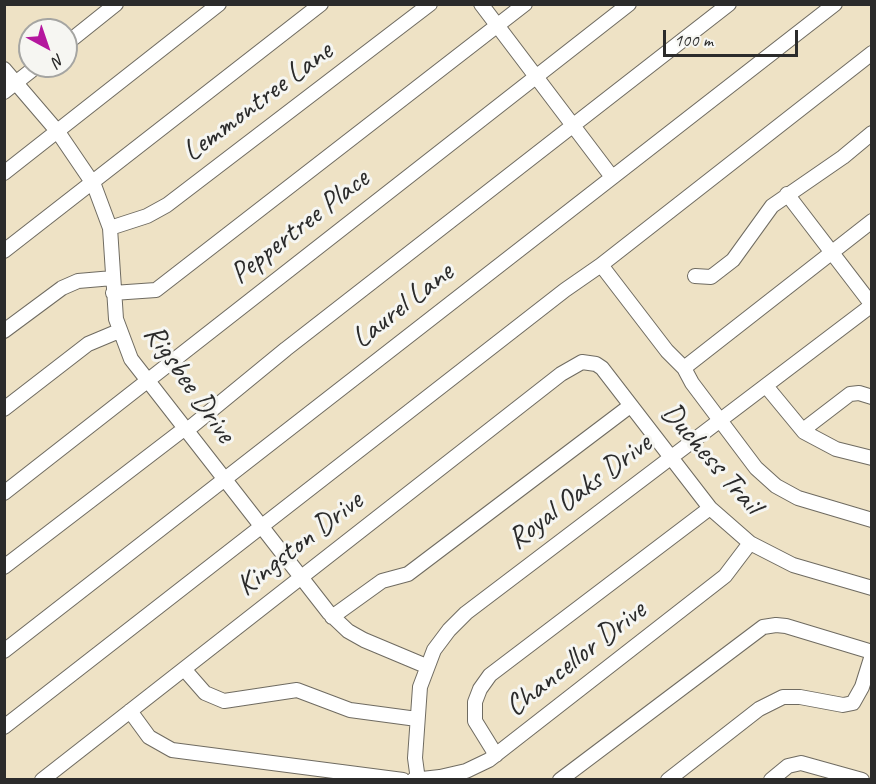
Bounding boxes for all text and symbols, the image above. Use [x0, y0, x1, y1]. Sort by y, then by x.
north arrow [18, 18, 78, 78]
scale bar [666, 18, 801, 56]
text: 100 m [674, 29, 713, 51]
street label: Lemmontree Lane [176, 34, 340, 170]
text: N [48, 49, 69, 71]
street label: Peppertree Place [223, 162, 377, 292]
street label: Laurel Lane [345, 255, 461, 357]
street label: Rigsbee Drive [135, 318, 243, 450]
street label: Duchess Trail [653, 396, 769, 522]
street label: Royal Oaks Drive [501, 426, 659, 558]
street label: Kingston Drive [230, 484, 370, 604]
street label: Chancellor Drive [499, 593, 653, 725]

